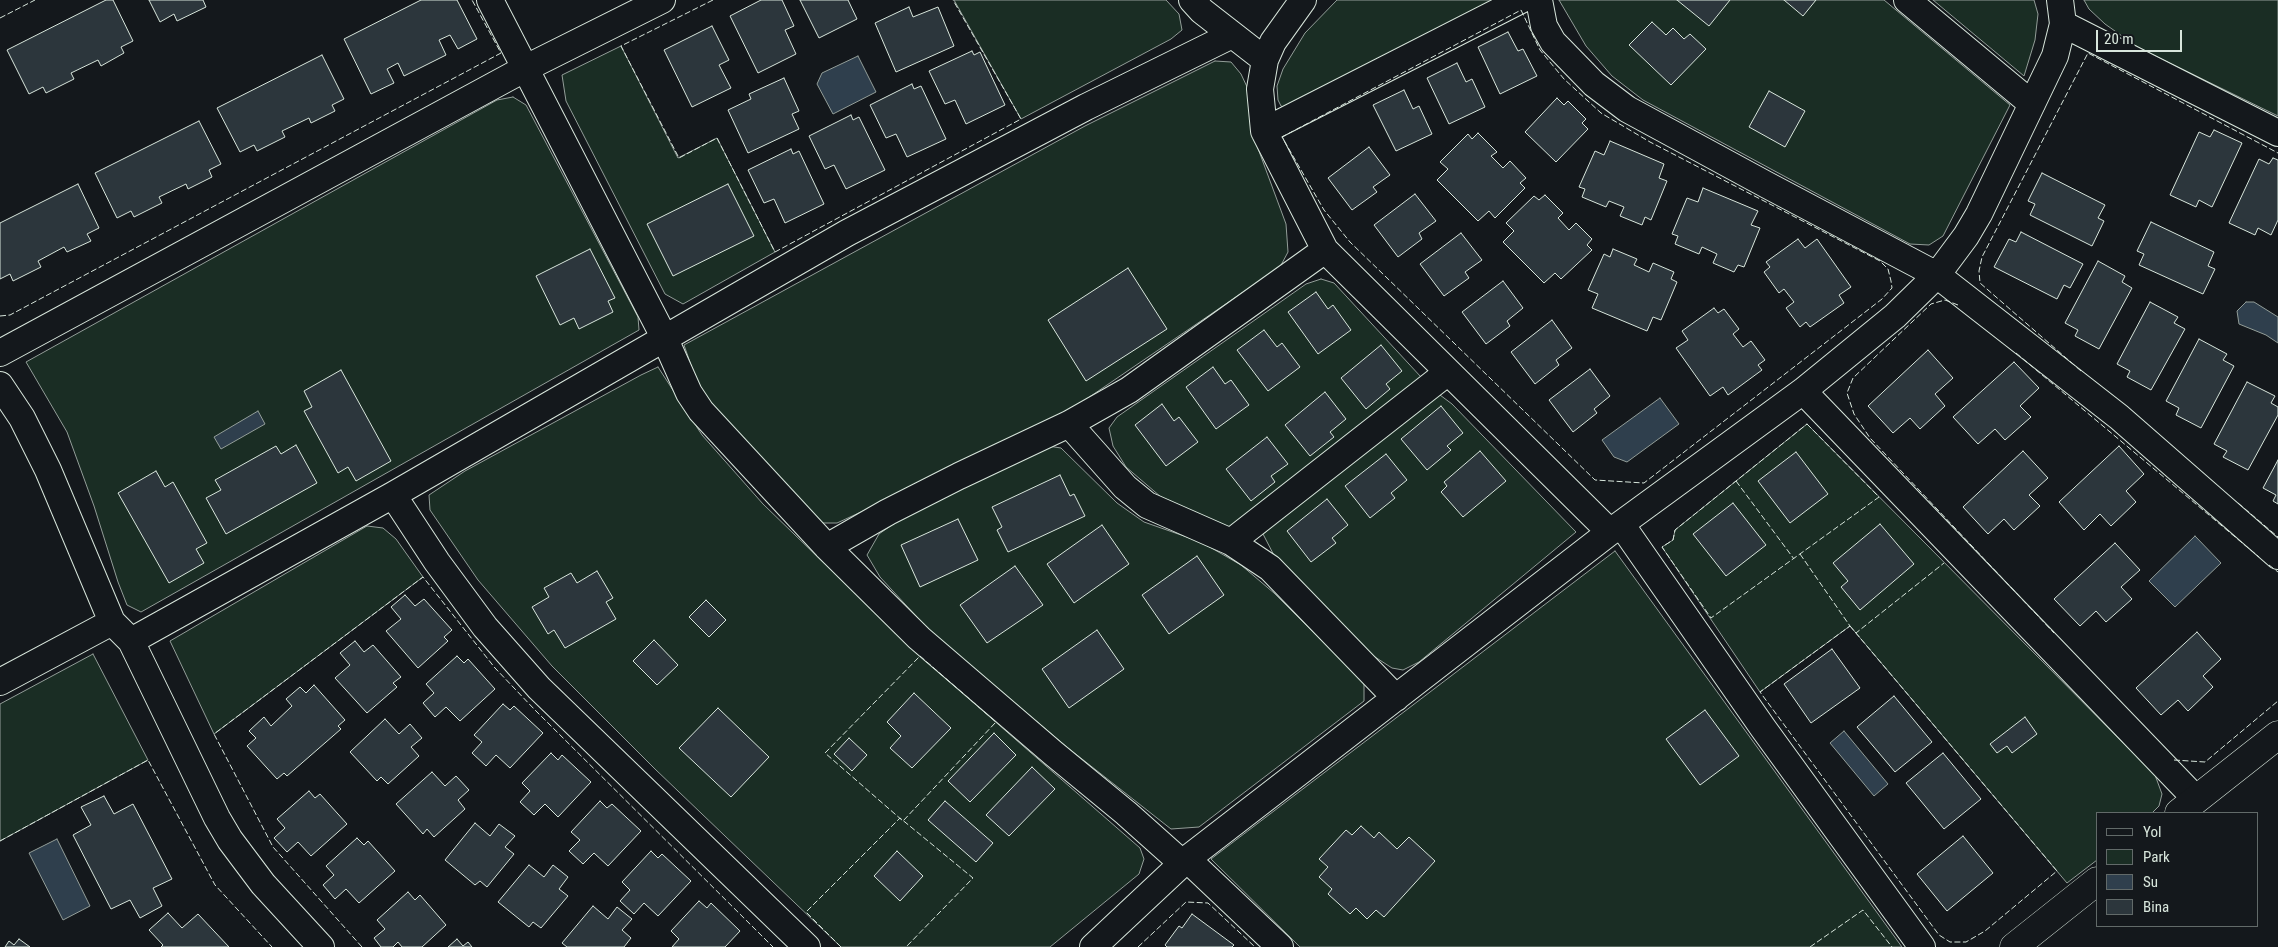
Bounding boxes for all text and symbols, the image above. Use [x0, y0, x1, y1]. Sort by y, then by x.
scale bar [2098, 20, 2184, 52]
text: 20 m [2104, 30, 2134, 48]
legend [2096, 812, 2258, 927]
text: Yol [2143, 823, 2161, 841]
text: Park [2143, 848, 2170, 866]
text: Su [2143, 873, 2158, 891]
text: Bina [2143, 898, 2169, 916]

